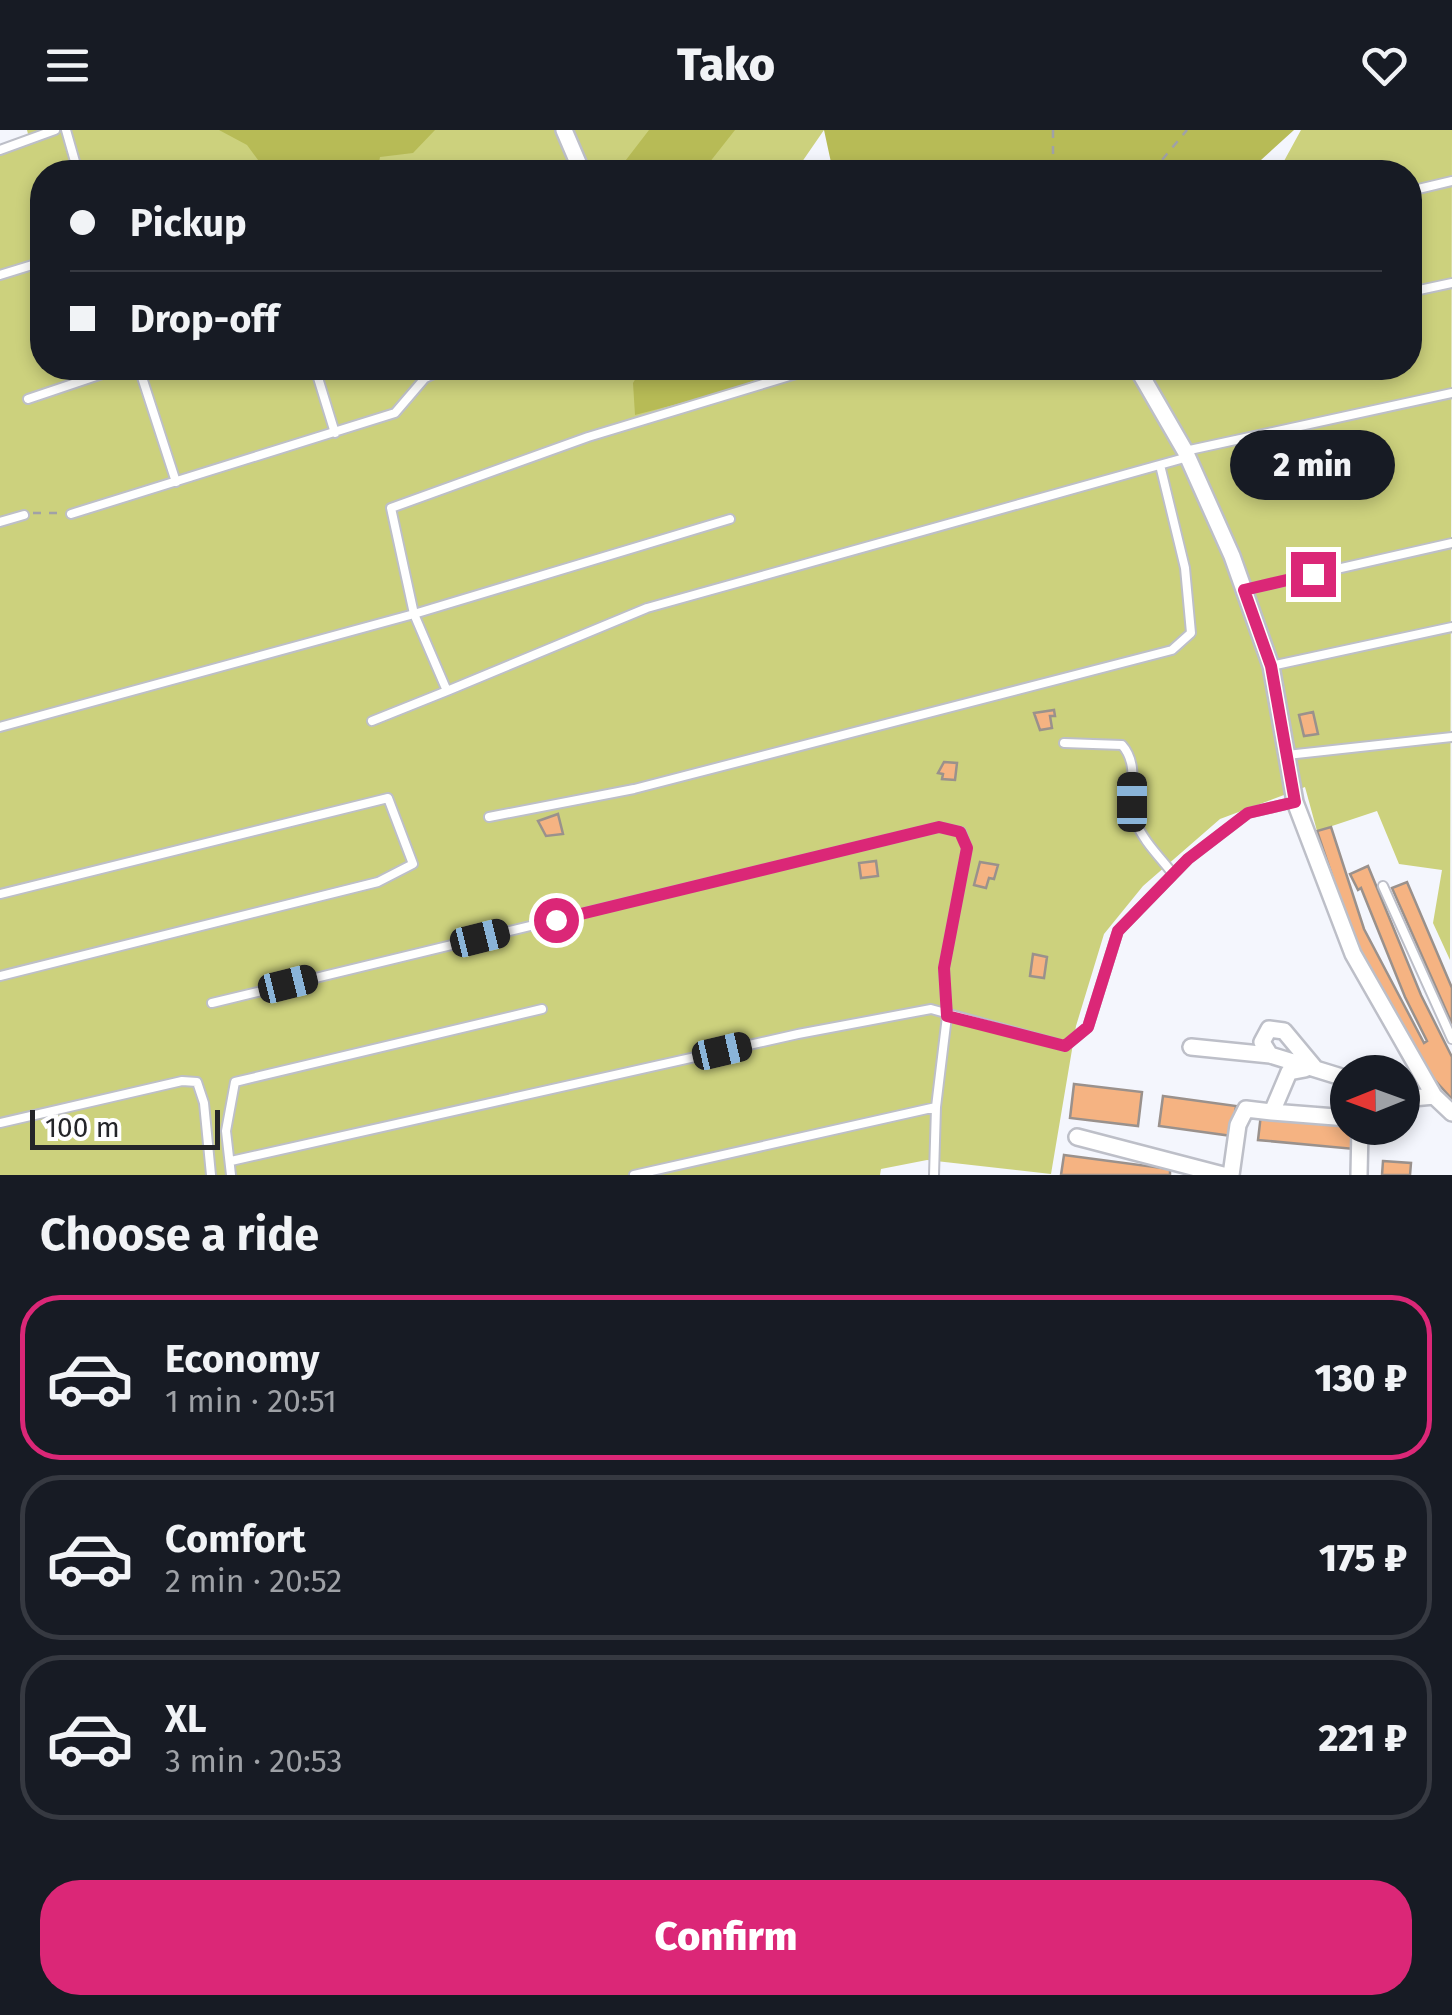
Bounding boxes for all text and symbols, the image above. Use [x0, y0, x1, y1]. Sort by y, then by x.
icon: menu [40, 38, 95, 93]
text: Tako [677, 38, 775, 92]
icon: heart [1357, 38, 1412, 93]
text: Pickup [130, 200, 247, 246]
text: Drop-off [130, 296, 278, 342]
callout: 2 min [1230, 429, 1396, 499]
text: 2 min [1273, 446, 1352, 484]
route end [1291, 552, 1336, 597]
car [1117, 772, 1147, 832]
route start [534, 898, 579, 943]
car [447, 916, 513, 960]
car [255, 962, 321, 1006]
car [689, 1030, 755, 1072]
north arrow [1330, 1055, 1420, 1145]
map controls [1330, 1055, 1420, 1145]
scale bar [30, 1105, 220, 1150]
text: 100 m [45, 1111, 120, 1144]
text: Choose a ride [40, 1208, 319, 1262]
icon: car [45, 1333, 135, 1423]
text: Economy [165, 1336, 320, 1382]
text: 130 ₽ [1315, 1355, 1407, 1401]
text: 1 min · 20:51 [165, 1382, 337, 1420]
icon: car [45, 1513, 135, 1603]
text: Comfort [165, 1516, 306, 1562]
text: 175 ₽ [1319, 1535, 1407, 1581]
text: 2 min · 20:52 [165, 1562, 342, 1600]
icon: car [45, 1693, 135, 1783]
text: XL [165, 1696, 207, 1742]
text: 221 ₽ [1318, 1715, 1407, 1761]
text: 3 min · 20:53 [165, 1742, 343, 1780]
button: Confirm [40, 1880, 1412, 1995]

